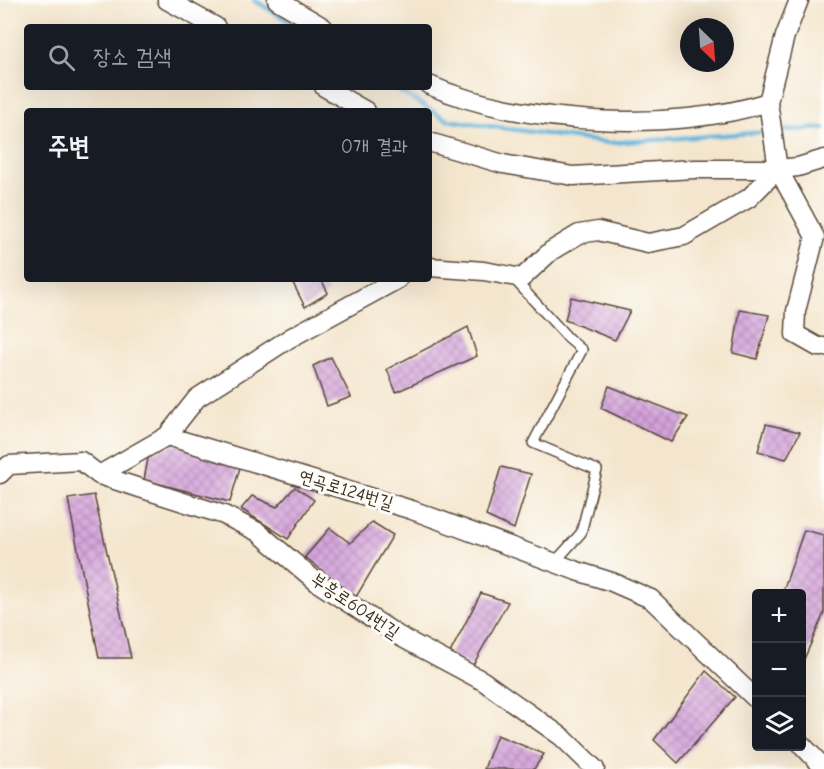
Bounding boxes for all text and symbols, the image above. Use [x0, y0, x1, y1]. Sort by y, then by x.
north arrow [680, 18, 734, 72]
search box [24, 24, 432, 90]
icon: search [45, 41, 78, 74]
text: 장소 검색 [93, 44, 171, 70]
text: 주변 [48, 132, 90, 162]
text: 0개 결과 [341, 135, 408, 158]
street label: 연곡로124번길 [296, 466, 396, 514]
street label: 부흥로604번길 [307, 569, 404, 643]
map controls [752, 589, 806, 751]
button: + [752, 589, 806, 643]
button: − [752, 643, 806, 697]
button: layers [752, 697, 806, 751]

